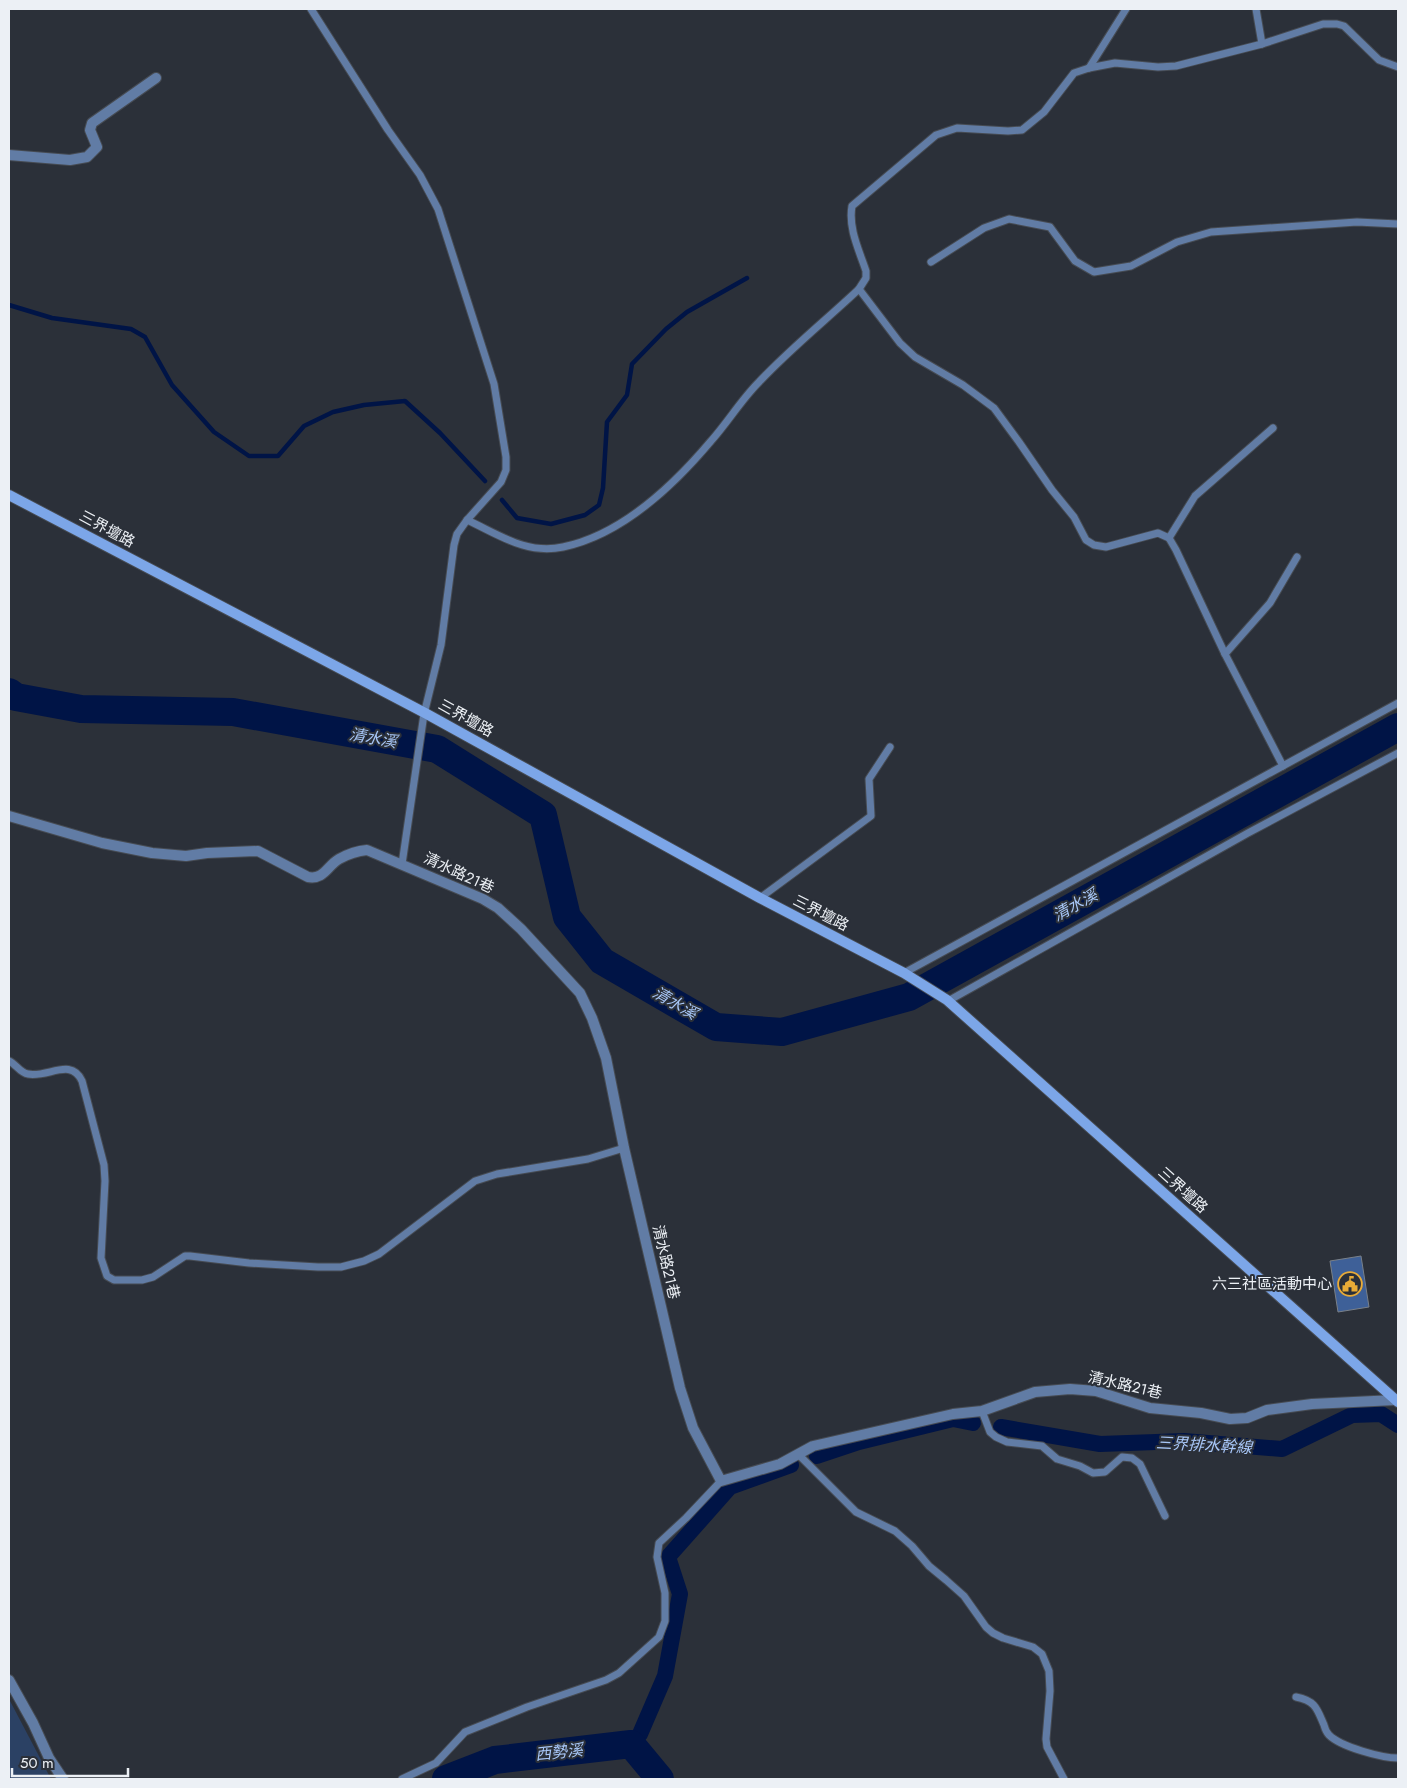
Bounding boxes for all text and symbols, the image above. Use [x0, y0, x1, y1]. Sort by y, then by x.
street label: 三界壇路 [75, 505, 139, 553]
street label: 三界壇路 [434, 694, 498, 742]
water label: 清水溪 [347, 723, 401, 754]
street label: 清水路21巷 [420, 847, 498, 899]
water label: 清水溪 [1048, 882, 1103, 927]
street label: 三界壇路 [789, 890, 853, 936]
water label: 清水溪 [648, 981, 703, 1026]
street label: 三界壇路 [1153, 1162, 1213, 1218]
street label: 清水路21巷 [647, 1223, 685, 1301]
public building icon: 六三社區活動中心 [1337, 1271, 1363, 1297]
place label: 六三社區活動中心 [1212, 1273, 1332, 1295]
street label: 清水路21巷 [1086, 1366, 1164, 1404]
water label: 三界排水幹線 [1155, 1431, 1255, 1459]
water label: 西勢溪 [534, 1738, 586, 1766]
scale bar [12, 1746, 129, 1778]
text: 50 m [20, 1752, 54, 1774]

